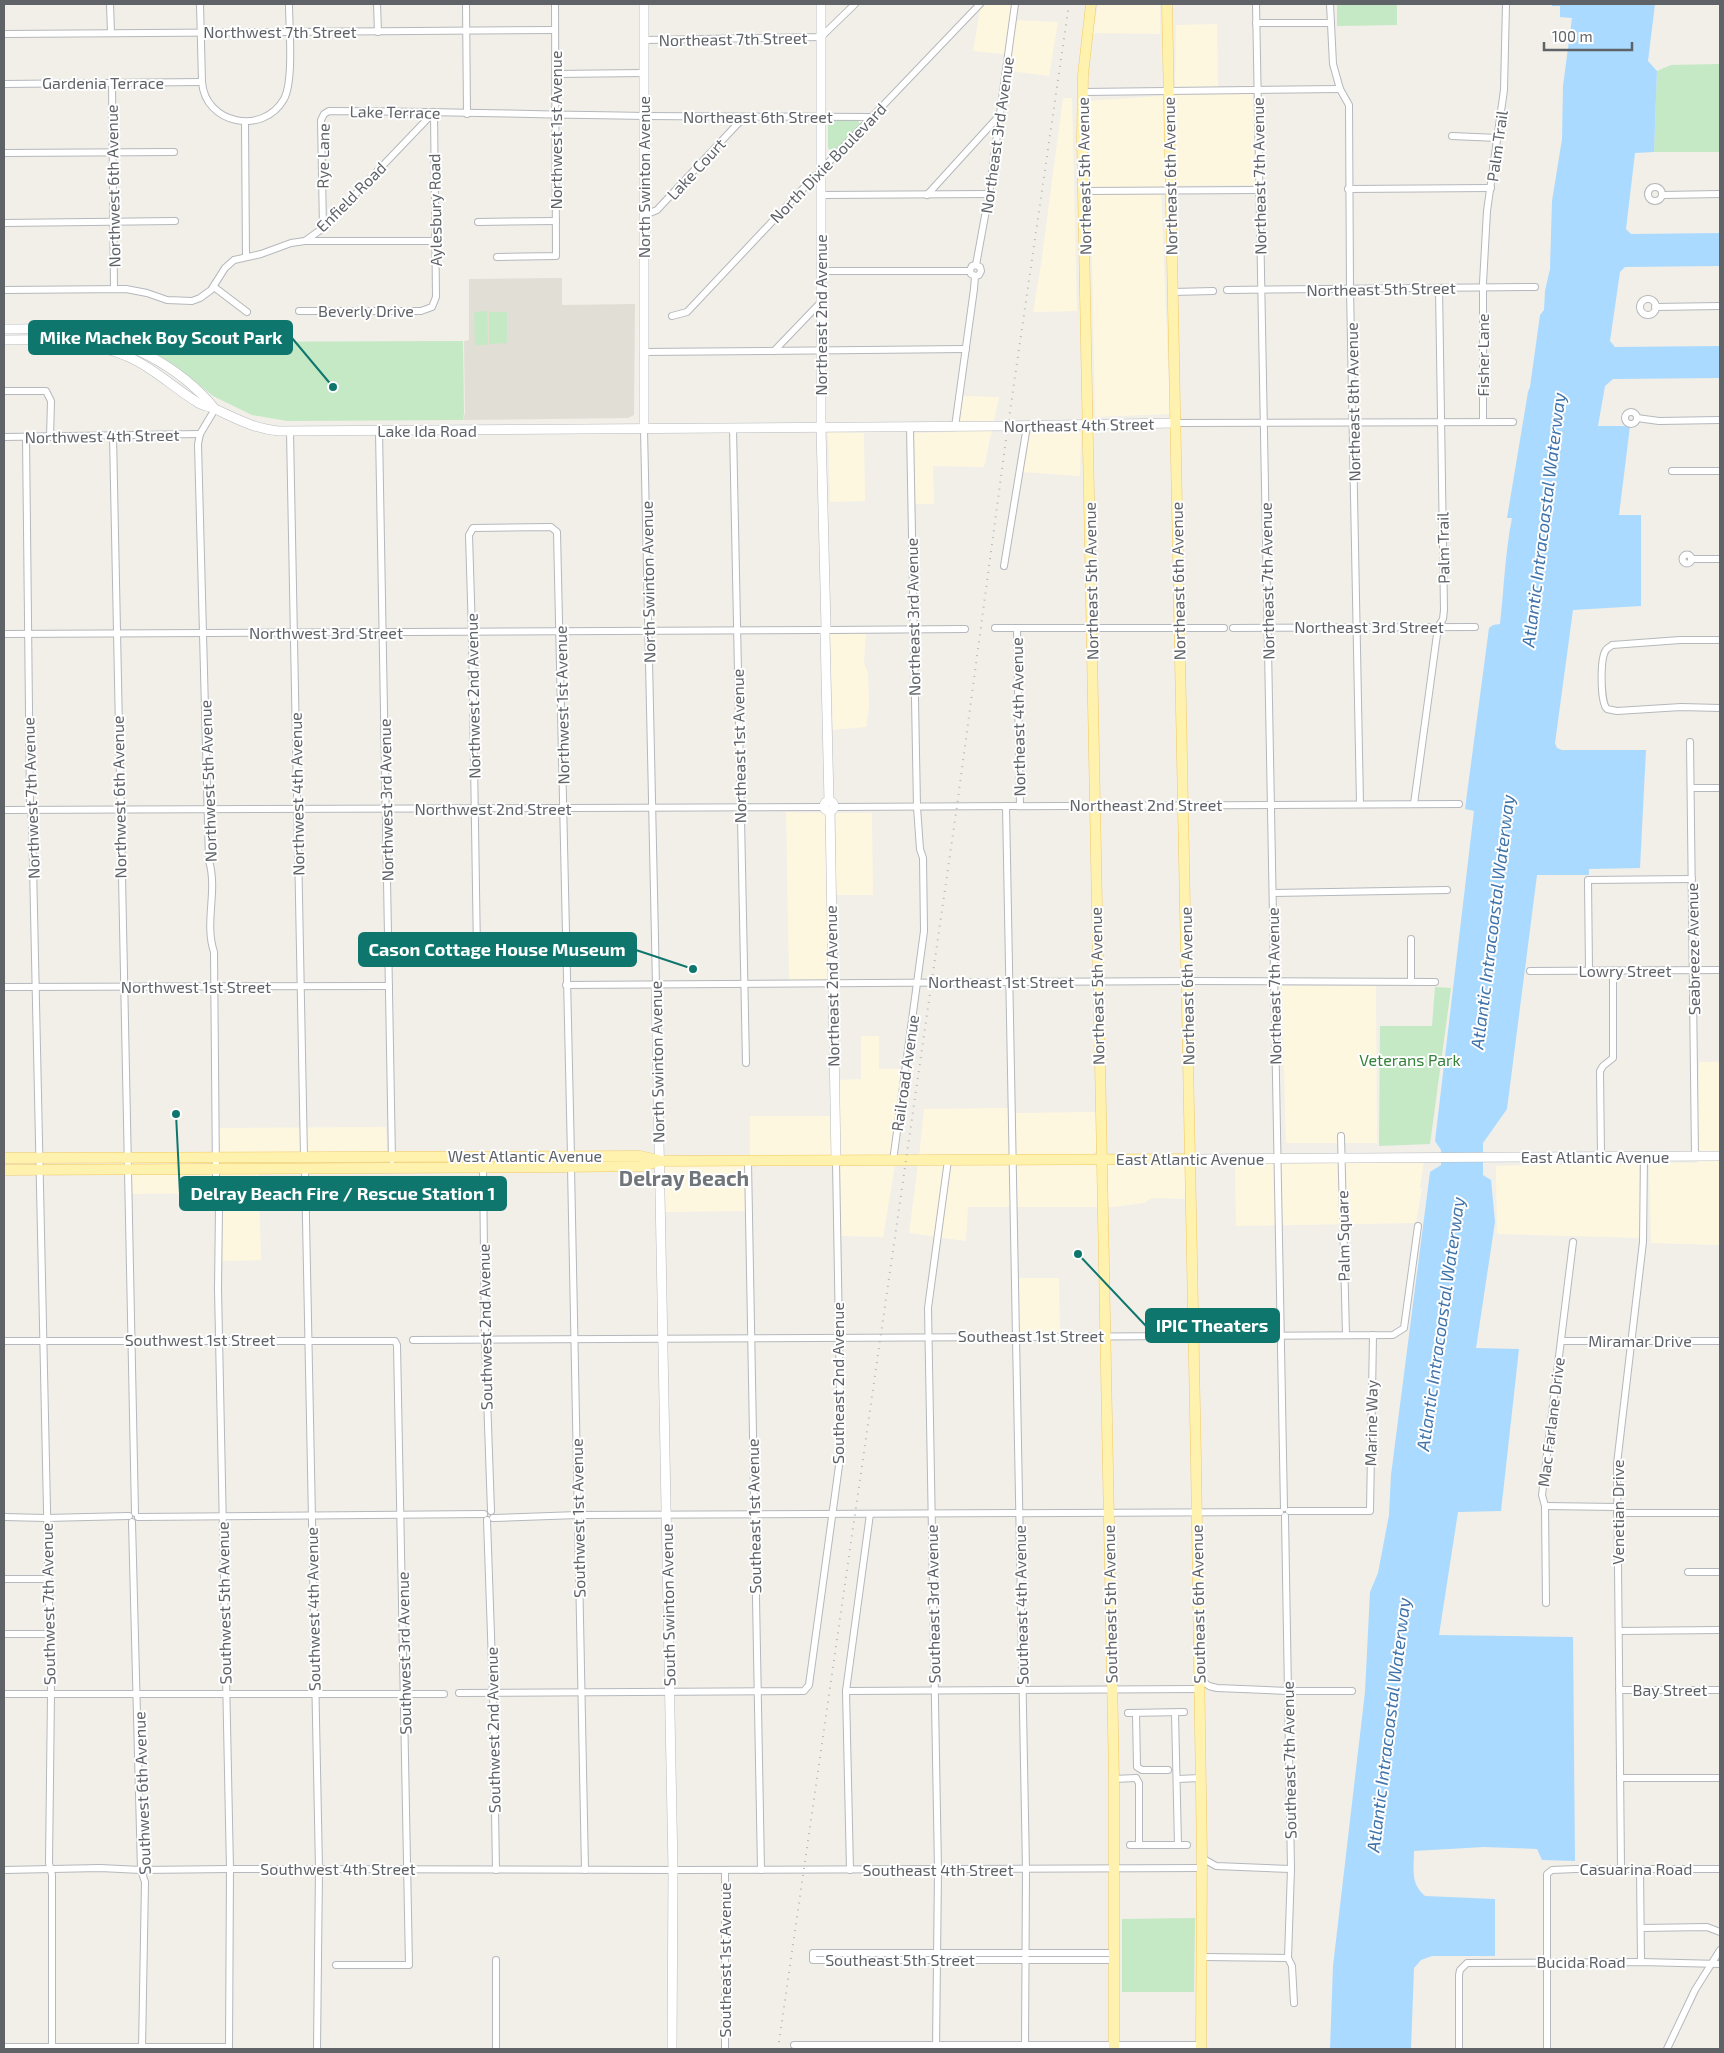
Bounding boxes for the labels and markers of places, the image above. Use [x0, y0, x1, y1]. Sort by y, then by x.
callout: Mike Machek Boy Scout Park [29, 321, 292, 354]
callout: Cason Cottage House Museum [359, 933, 636, 966]
callout: Delray Beach Fire / Rescue Station 1 [180, 1177, 506, 1210]
callout: IPIC Theaters [1146, 1309, 1279, 1342]

